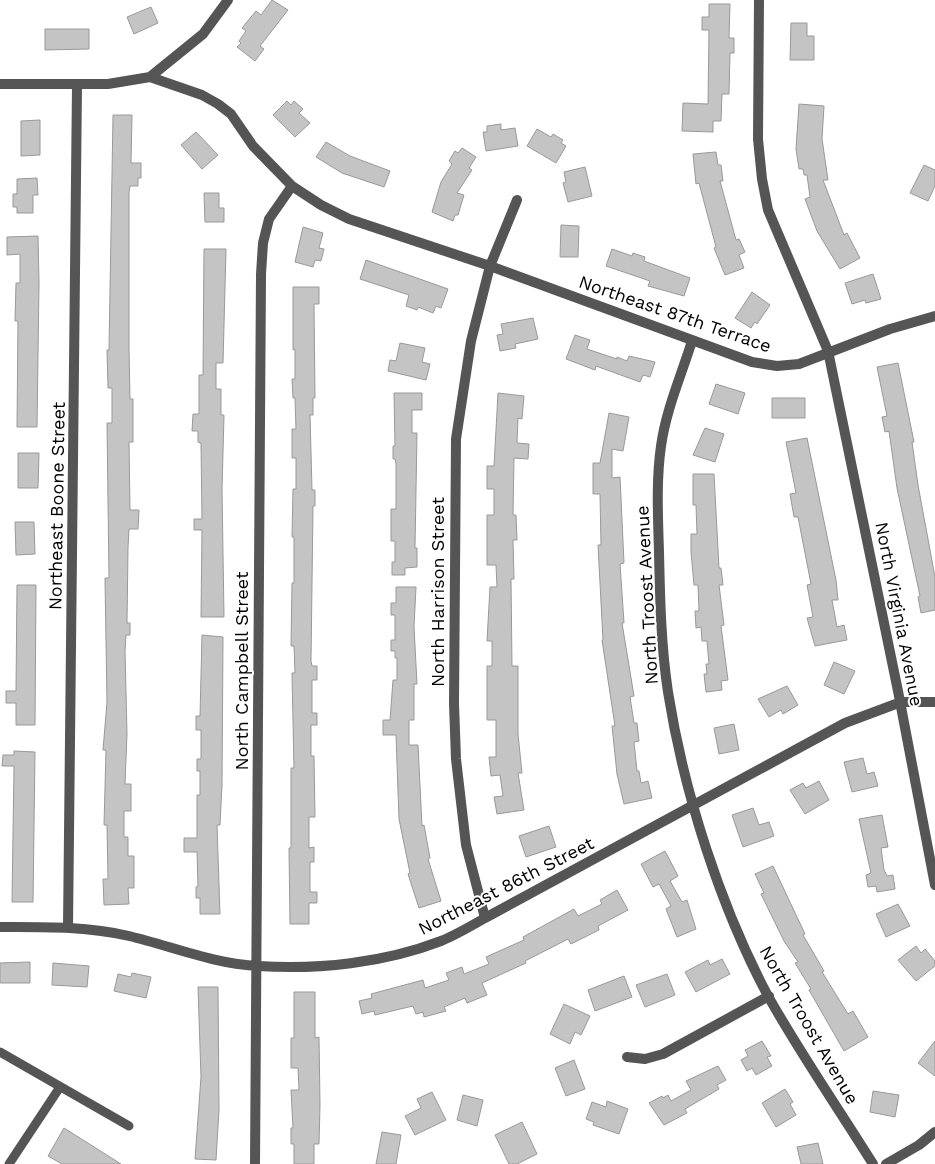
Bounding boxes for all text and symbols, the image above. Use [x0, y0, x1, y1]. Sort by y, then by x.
street label: Northeast 87th Terrace [576, 271, 774, 356]
street label: Northeast Boone Street [44, 401, 69, 610]
street label: North Harrison Street [427, 497, 448, 687]
street label: North Troost Avenue [631, 505, 662, 685]
street label: North Virginia Avenue [871, 520, 928, 708]
street label: North Campbell Street [231, 571, 252, 770]
street label: Northeast 86th Street [415, 832, 597, 939]
street label: North Troost Avenue [755, 942, 863, 1108]

